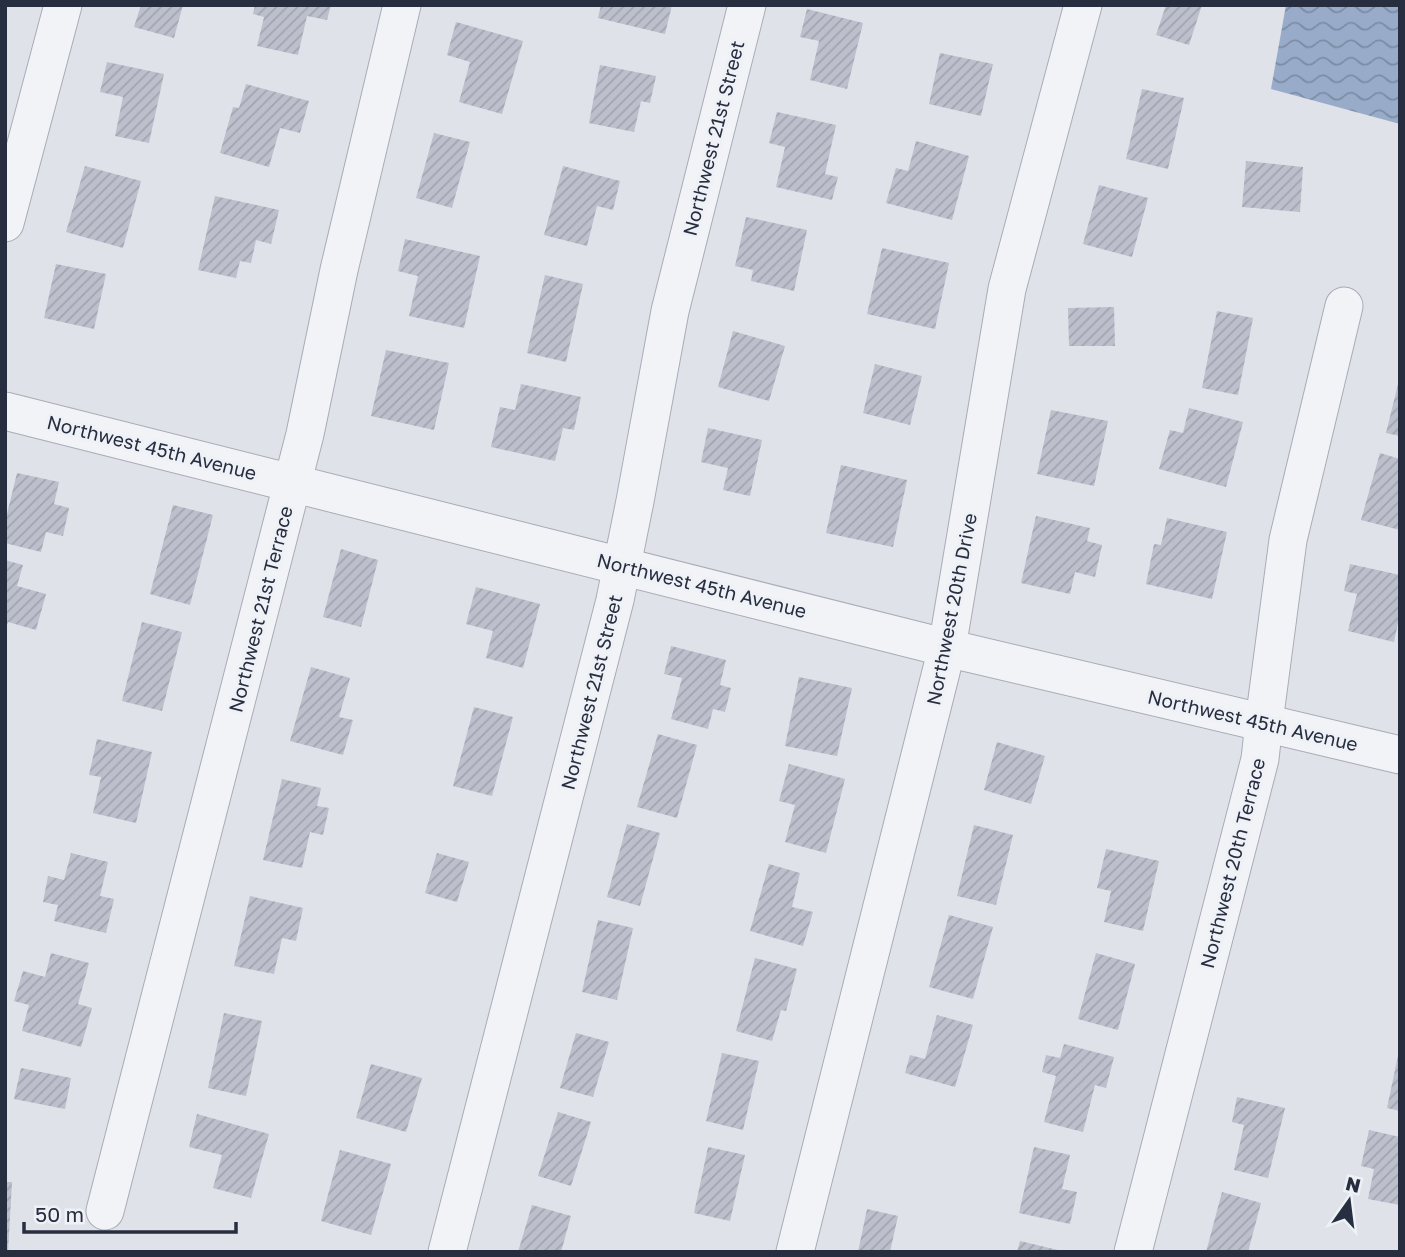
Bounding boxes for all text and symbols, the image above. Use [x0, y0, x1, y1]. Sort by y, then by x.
street label: Northwest 21st Street [678, 38, 748, 238]
street label: Northwest 45th Avenue [45, 410, 259, 484]
street label: Northwest 21st Terrace [223, 503, 297, 715]
street label: Northwest 20th Drive [921, 511, 981, 707]
street label: Northwest 45th Avenue [595, 548, 809, 622]
street label: Northwest 21st Street [556, 592, 626, 792]
street label: Northwest 45th Avenue [1146, 685, 1360, 755]
street label: Northwest 20th Terrace [1195, 755, 1269, 971]
north arrow [1314, 1166, 1384, 1236]
text: N [1343, 1171, 1363, 1197]
scale bar [24, 1190, 236, 1234]
text: 50 m [35, 1201, 84, 1227]

